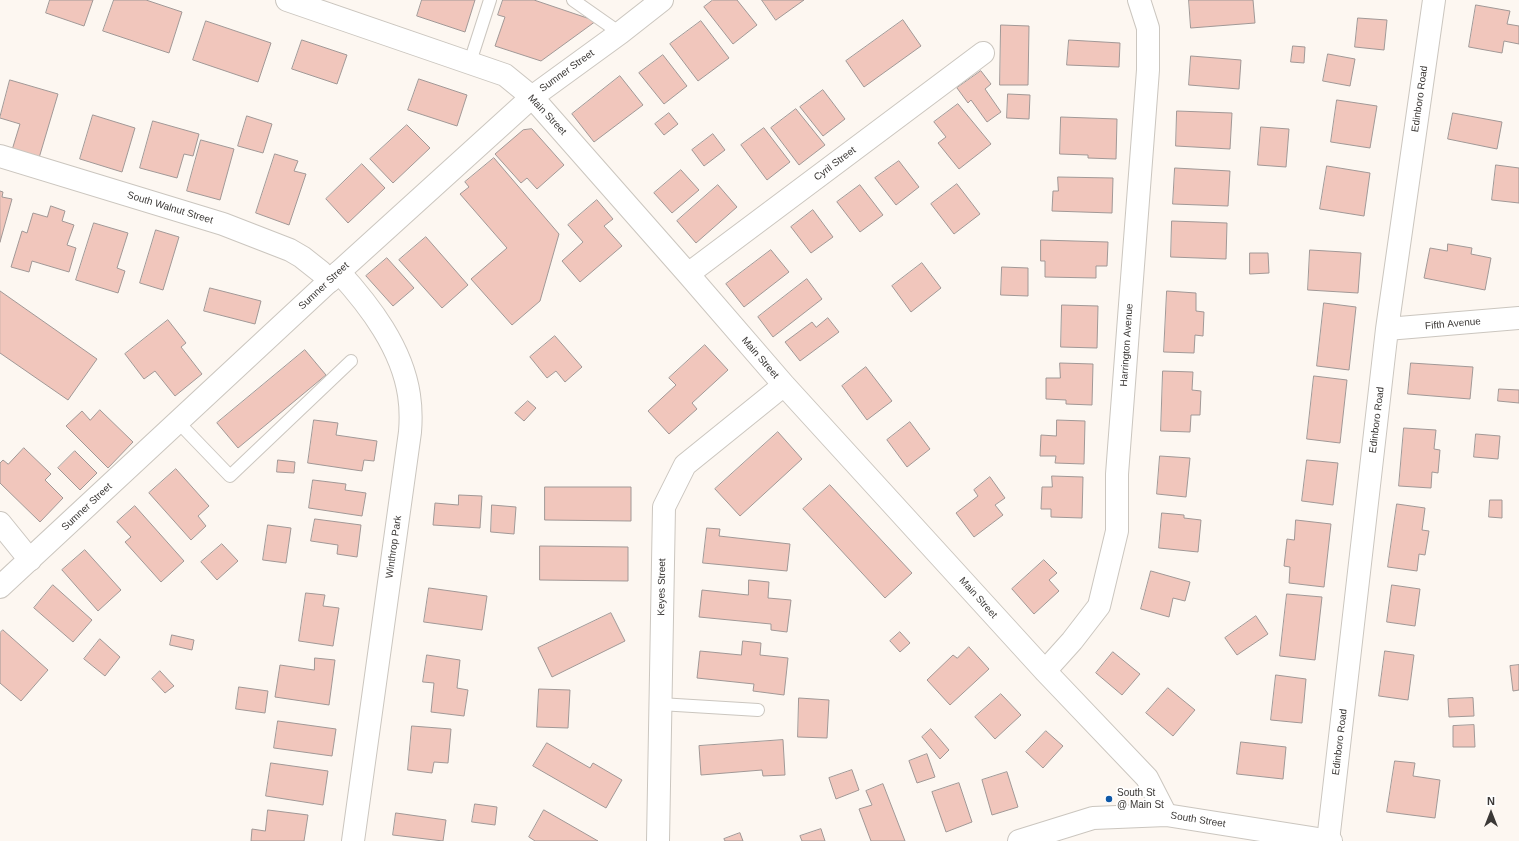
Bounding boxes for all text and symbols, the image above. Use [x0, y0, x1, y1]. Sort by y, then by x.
street label: Sumner Street [537, 47, 597, 95]
street label: Edinboro Road [1409, 65, 1431, 133]
street label: Main Street [525, 92, 569, 138]
street label: Cyril Street [812, 144, 858, 184]
street label: South Walnut Street [126, 189, 214, 227]
street label: Sumner Street [296, 260, 352, 312]
street label: Harrington Avenue [1118, 303, 1136, 387]
street label: Fifth Avenue [1425, 316, 1481, 332]
street label: Main Street [739, 335, 781, 381]
street label: Edinboro Road [1367, 386, 1387, 454]
street label: Sumner Street [59, 481, 115, 533]
street label: Winthrop Park [384, 515, 404, 579]
street label: Keyes Street [656, 558, 668, 616]
street label: Main Street [956, 575, 1000, 621]
street label: Edinboro Road [1330, 708, 1350, 776]
place label: South St @ Main St [1117, 787, 1164, 810]
north arrow [1471, 793, 1511, 833]
marker: South St @ Main St [1104, 794, 1114, 804]
text: N [1487, 795, 1495, 807]
street label: South Street [1170, 810, 1226, 830]

